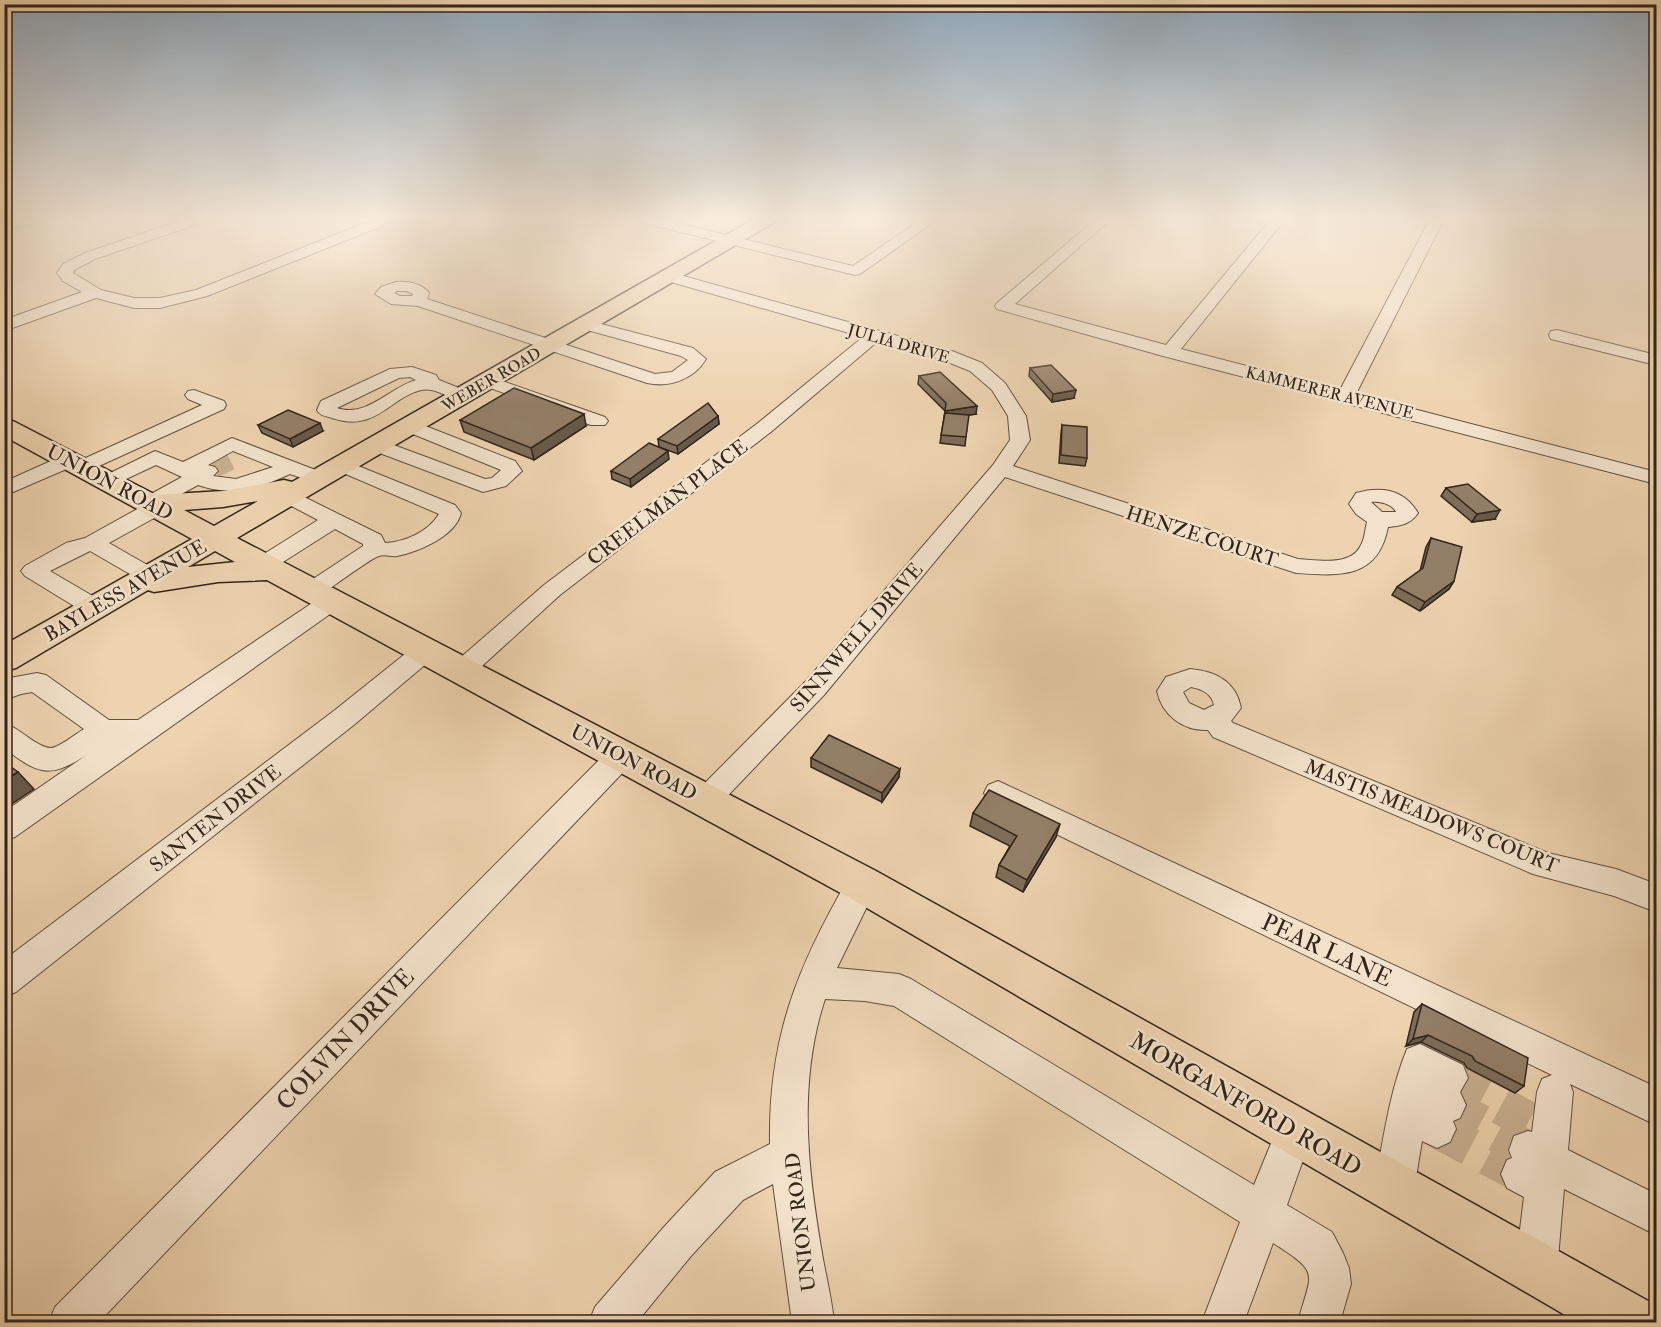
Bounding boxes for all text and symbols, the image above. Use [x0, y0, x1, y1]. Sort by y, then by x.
street label: JULIA DRIVE [844, 320, 952, 369]
street label: WEBER ROAD [437, 343, 545, 417]
street label: KAMMERER AVENUE [1243, 362, 1416, 424]
street label: CREELMAN PLACE [582, 434, 752, 571]
street label: UNION ROAD [42, 439, 177, 526]
street label: HENZE COURT [1123, 500, 1281, 573]
street label: BAYLESS AVENUE [40, 534, 211, 647]
street label: SINNWELL DRIVE [785, 557, 928, 717]
street label: UNION ROAD [566, 719, 701, 806]
street label: MASTIS MEADOWS COURT [1301, 754, 1563, 879]
street label: SANTEN DRIVE [144, 759, 286, 878]
street label: PEAR LANE [1256, 907, 1397, 994]
street label: COLVIN DRIVE [270, 962, 421, 1117]
street label: MORGANFORD ROAD [1124, 1025, 1367, 1184]
street label: UNION ROAD [780, 1151, 821, 1293]

